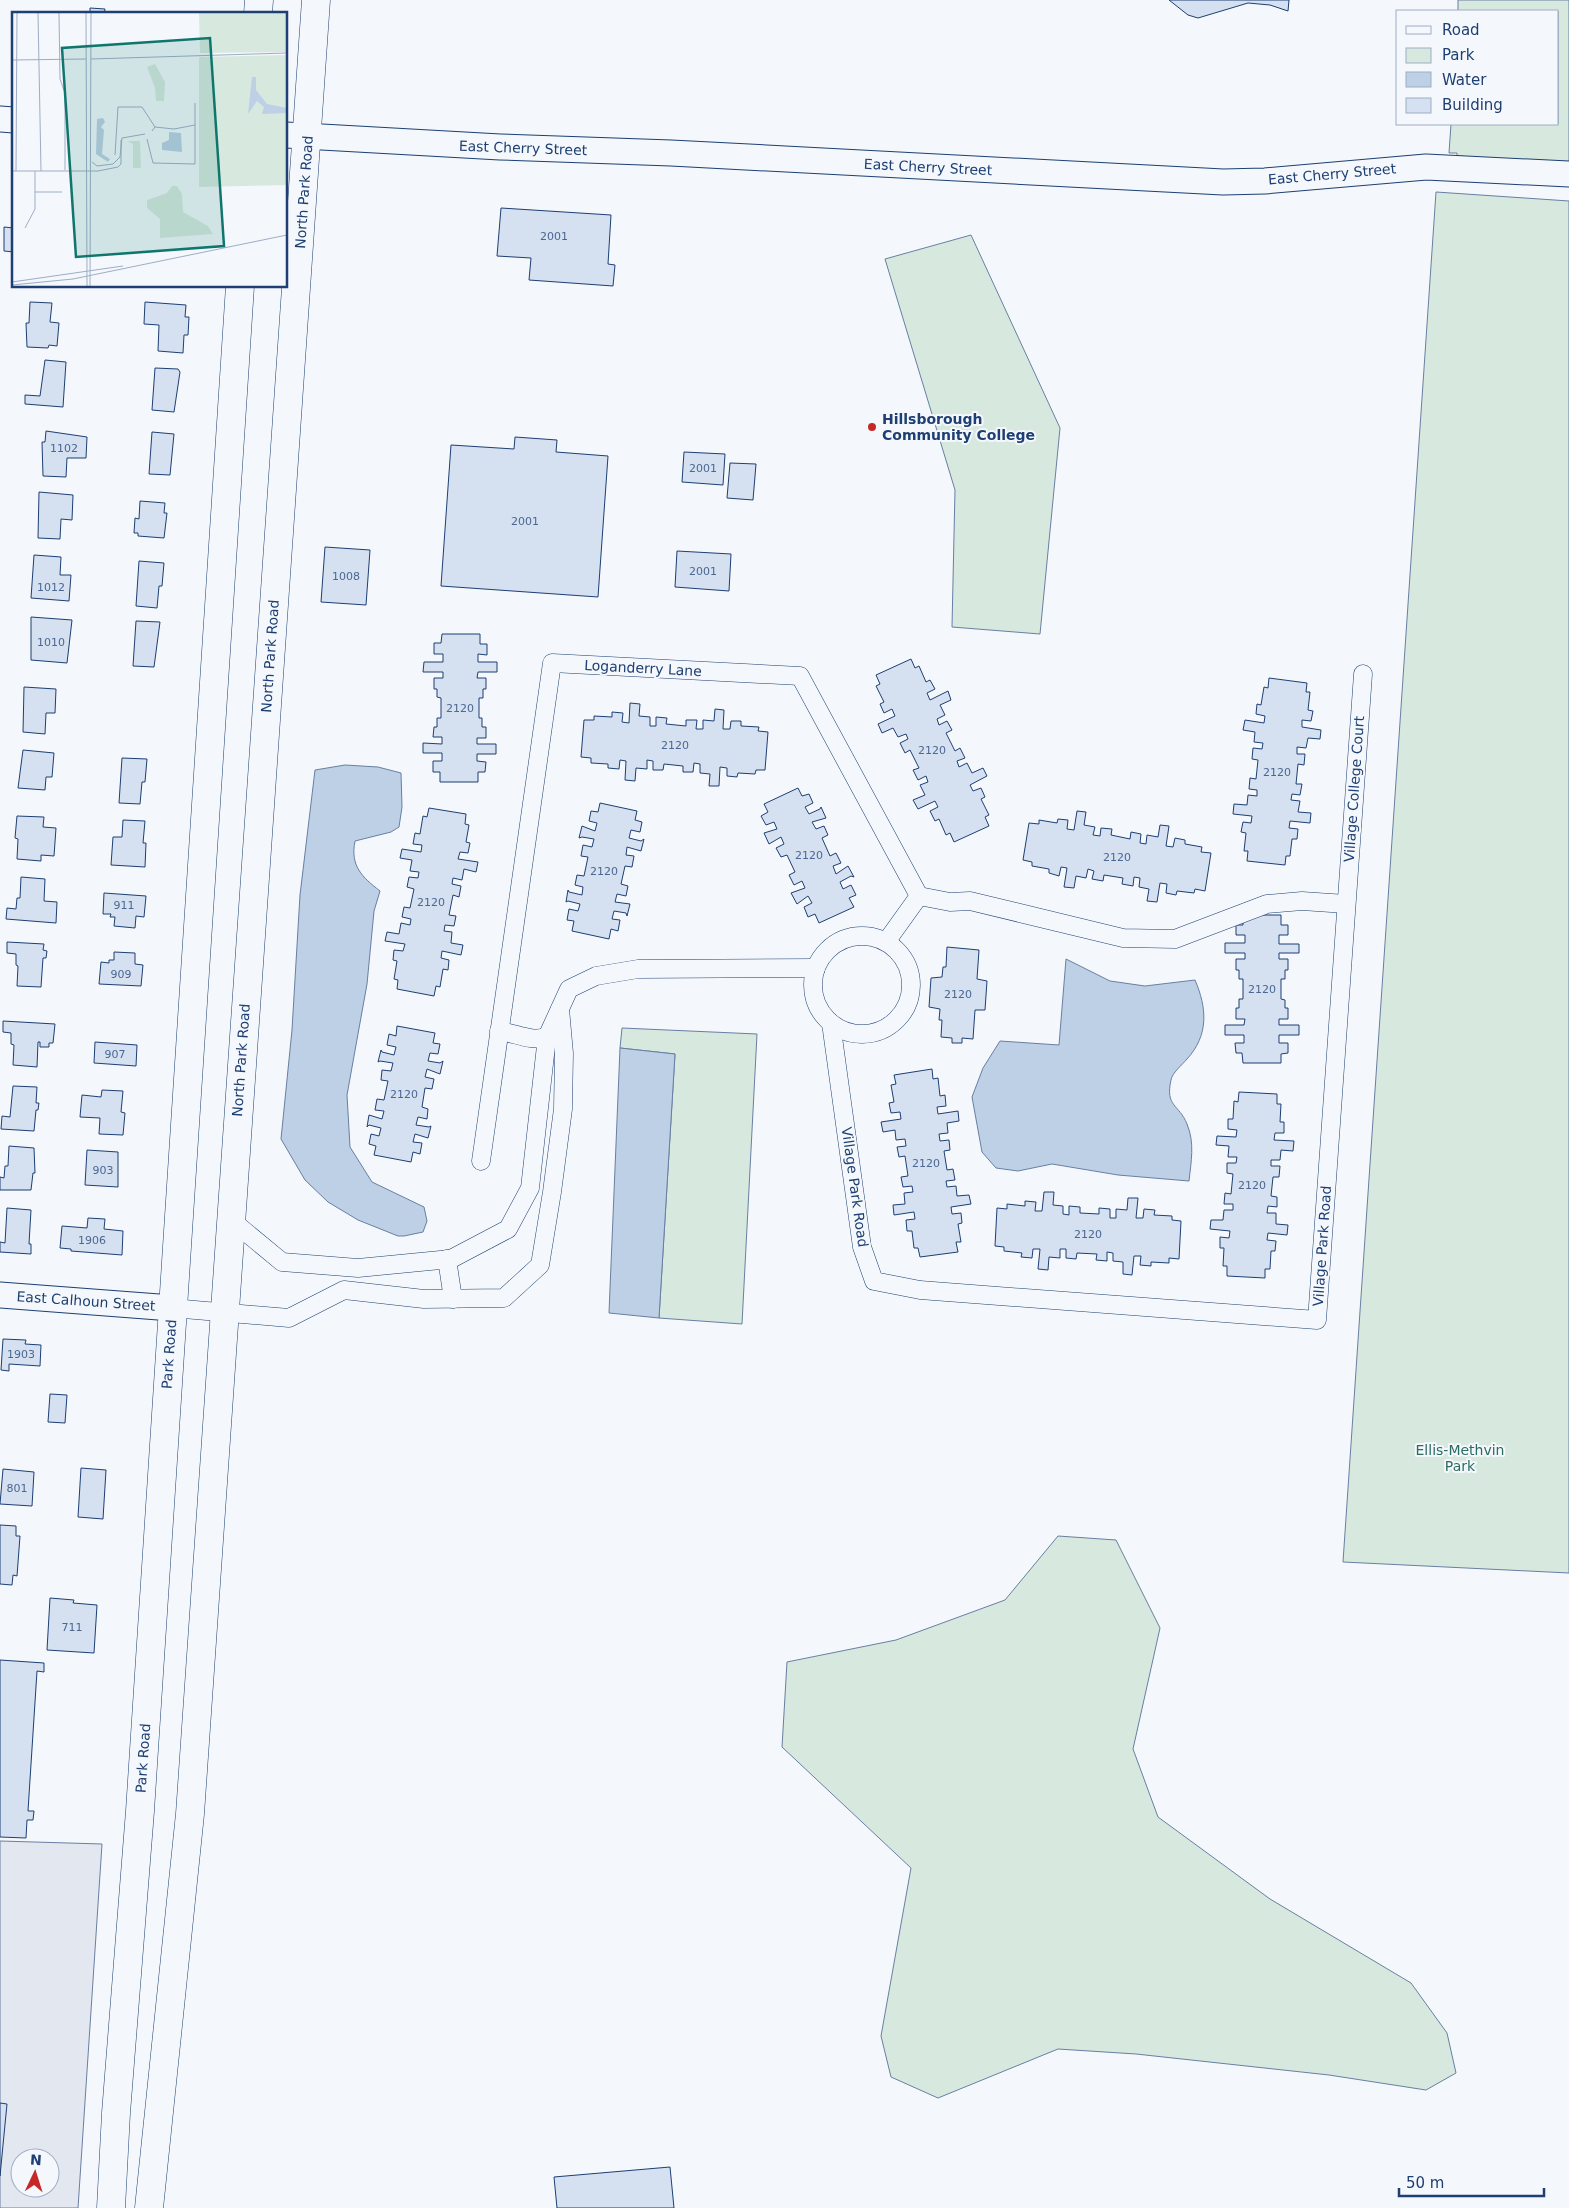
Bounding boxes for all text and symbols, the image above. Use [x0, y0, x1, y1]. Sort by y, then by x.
legend [1396, 10, 1559, 125]
inset map [12, 12, 288, 288]
text: Road [1442, 21, 1480, 39]
text: Park [1442, 46, 1475, 64]
text: Water [1442, 71, 1487, 89]
text: Building [1442, 96, 1503, 114]
street label: North Park Road [292, 135, 316, 249]
street label: East Cherry Street [459, 138, 588, 158]
street label: East Cherry Street [863, 156, 993, 178]
street label: East Cherry Street [1267, 160, 1397, 188]
house number: 2001 [540, 230, 568, 243]
place label: Hillsborough Community College [882, 411, 1035, 443]
marker: Hillsborough Community College [866, 421, 878, 433]
house number: 1102 [50, 442, 78, 455]
house number: 2001 [689, 462, 717, 475]
house number: 2001 [511, 515, 539, 528]
house number: 2001 [689, 565, 717, 578]
house number: 1008 [332, 570, 360, 583]
house number: 1012 [37, 581, 65, 594]
street label: North Park Road [258, 599, 282, 713]
house number: 1010 [37, 636, 65, 649]
street label: Loganderry Lane [584, 657, 702, 679]
house number: 2120 [446, 702, 474, 715]
street label: Village College Court [1341, 715, 1367, 863]
house number: 2120 [661, 739, 689, 752]
house number: 2120 [918, 744, 946, 757]
house number: 2120 [1263, 766, 1291, 779]
house number: 2120 [795, 849, 823, 862]
house number: 2120 [1103, 851, 1131, 864]
house number: 2120 [590, 865, 618, 878]
house number: 2120 [417, 896, 445, 909]
house number: 911 [114, 899, 135, 912]
house number: 909 [111, 968, 132, 981]
house number: 2120 [1248, 983, 1276, 996]
house number: 2120 [944, 988, 972, 1001]
street label: North Park Road [229, 1003, 253, 1117]
house number: 907 [105, 1048, 126, 1061]
house number: 2120 [390, 1088, 418, 1101]
street label: Village Park Road [839, 1126, 871, 1248]
house number: 2120 [912, 1157, 940, 1170]
house number: 903 [93, 1164, 114, 1177]
house number: 2120 [1238, 1179, 1266, 1192]
street label: Village Park Road [1310, 1185, 1334, 1307]
house number: 2120 [1074, 1228, 1102, 1241]
house number: 1906 [78, 1234, 106, 1247]
street label: East Calhoun Street [16, 1288, 156, 1314]
street label: Park Road [159, 1319, 179, 1389]
house number: 1903 [7, 1348, 35, 1361]
park label: Ellis-Methvin Park [1416, 1442, 1504, 1474]
house number: 801 [7, 1482, 28, 1495]
house number: 711 [62, 1621, 83, 1634]
street label: Park Road [133, 1723, 153, 1793]
north arrow [10, 2148, 60, 2198]
text: N [30, 2152, 42, 2168]
scale bar [1399, 2166, 1544, 2198]
text: 50 m [1406, 2174, 1444, 2192]

